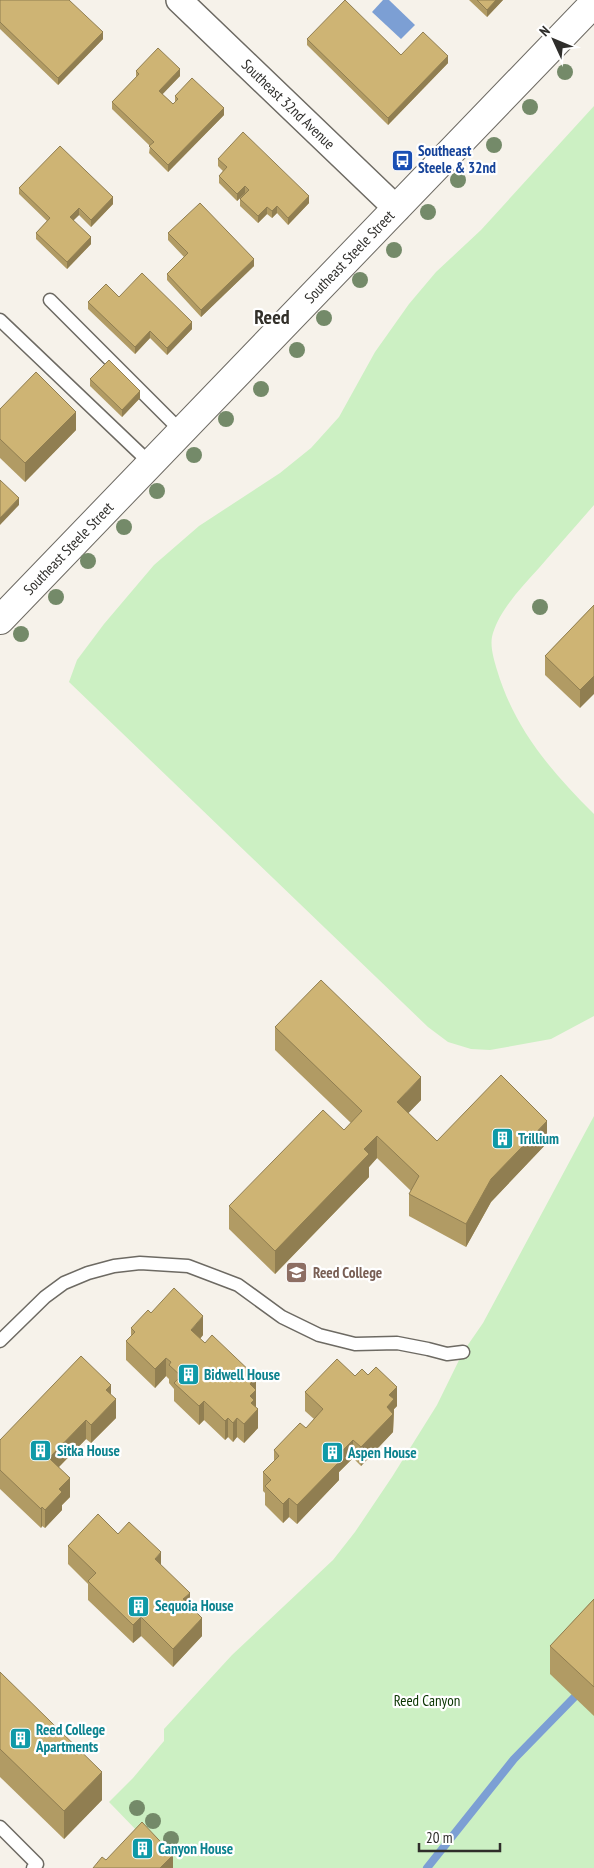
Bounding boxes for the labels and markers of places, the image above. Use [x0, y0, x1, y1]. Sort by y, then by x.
place label: Southeast Steele & 32nd [418, 141, 496, 177]
bus stop icon: Southeast Steele & 32nd [390, 148, 414, 172]
building icon: Trillium [490, 1127, 514, 1151]
place label: Trillium [518, 1129, 559, 1148]
school or university icon: Reed College [285, 1261, 309, 1285]
place label: Reed College [313, 1263, 382, 1282]
building icon: Bidwell House [176, 1363, 200, 1387]
place label: Bidwell House [204, 1365, 280, 1384]
building icon: Sitka House [29, 1439, 53, 1463]
place label: Sitka House [57, 1441, 120, 1460]
building icon: Aspen House [320, 1441, 344, 1465]
place label: Aspen House [347, 1443, 417, 1462]
building icon: Sequoia House [127, 1594, 151, 1618]
place label: Sequoia House [155, 1596, 234, 1615]
place label: Reed College Apartments [35, 1720, 105, 1756]
building icon: Reed College Apartments [8, 1727, 32, 1751]
building icon: Canyon House [130, 1837, 154, 1861]
place label: Canyon House [158, 1839, 233, 1858]

